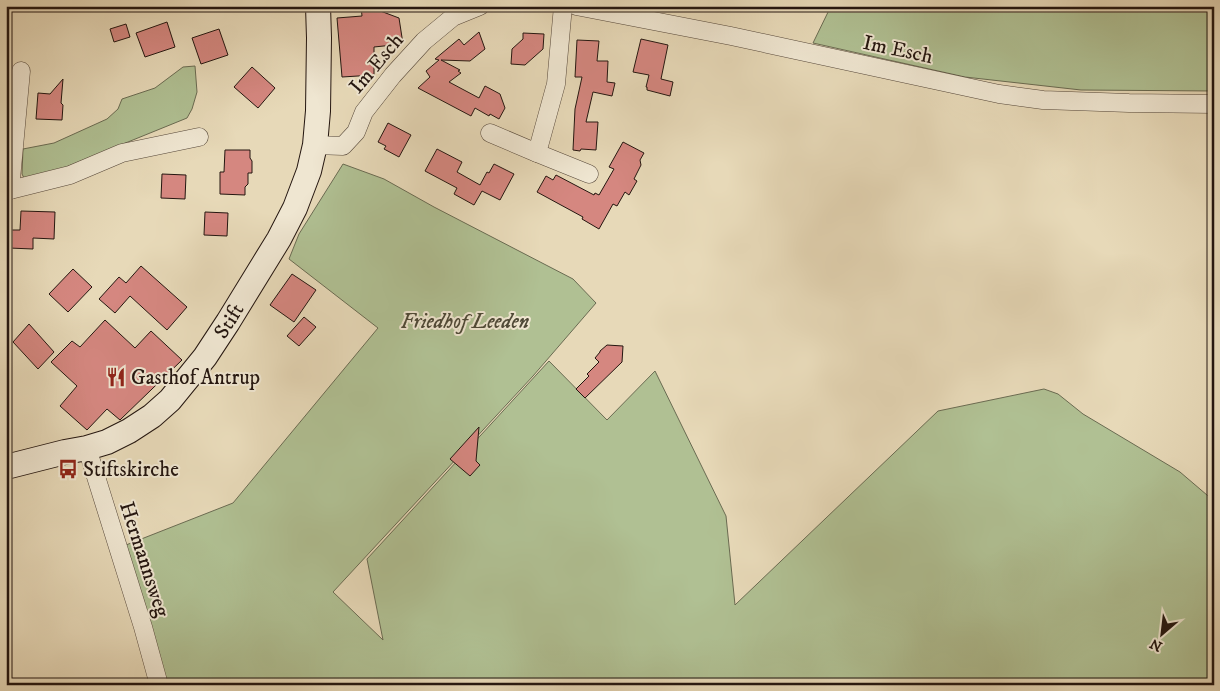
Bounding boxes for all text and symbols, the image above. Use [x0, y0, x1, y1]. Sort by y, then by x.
street label: Im Esch [344, 28, 410, 99]
street label: Im Esch [860, 30, 935, 70]
street label: Stift [209, 299, 250, 344]
park label: Friedhof Leeden [401, 309, 530, 335]
place label: Gasthof Antrup [131, 365, 260, 391]
restaurant icon: Gasthof Antrup [105, 366, 127, 388]
place label: Stiftskirche [83, 457, 179, 483]
bus stop icon: Stiftskirche [57, 458, 79, 480]
street label: Hermannsweg [113, 498, 175, 621]
north arrow [1138, 608, 1188, 658]
text: N [1147, 634, 1166, 655]

